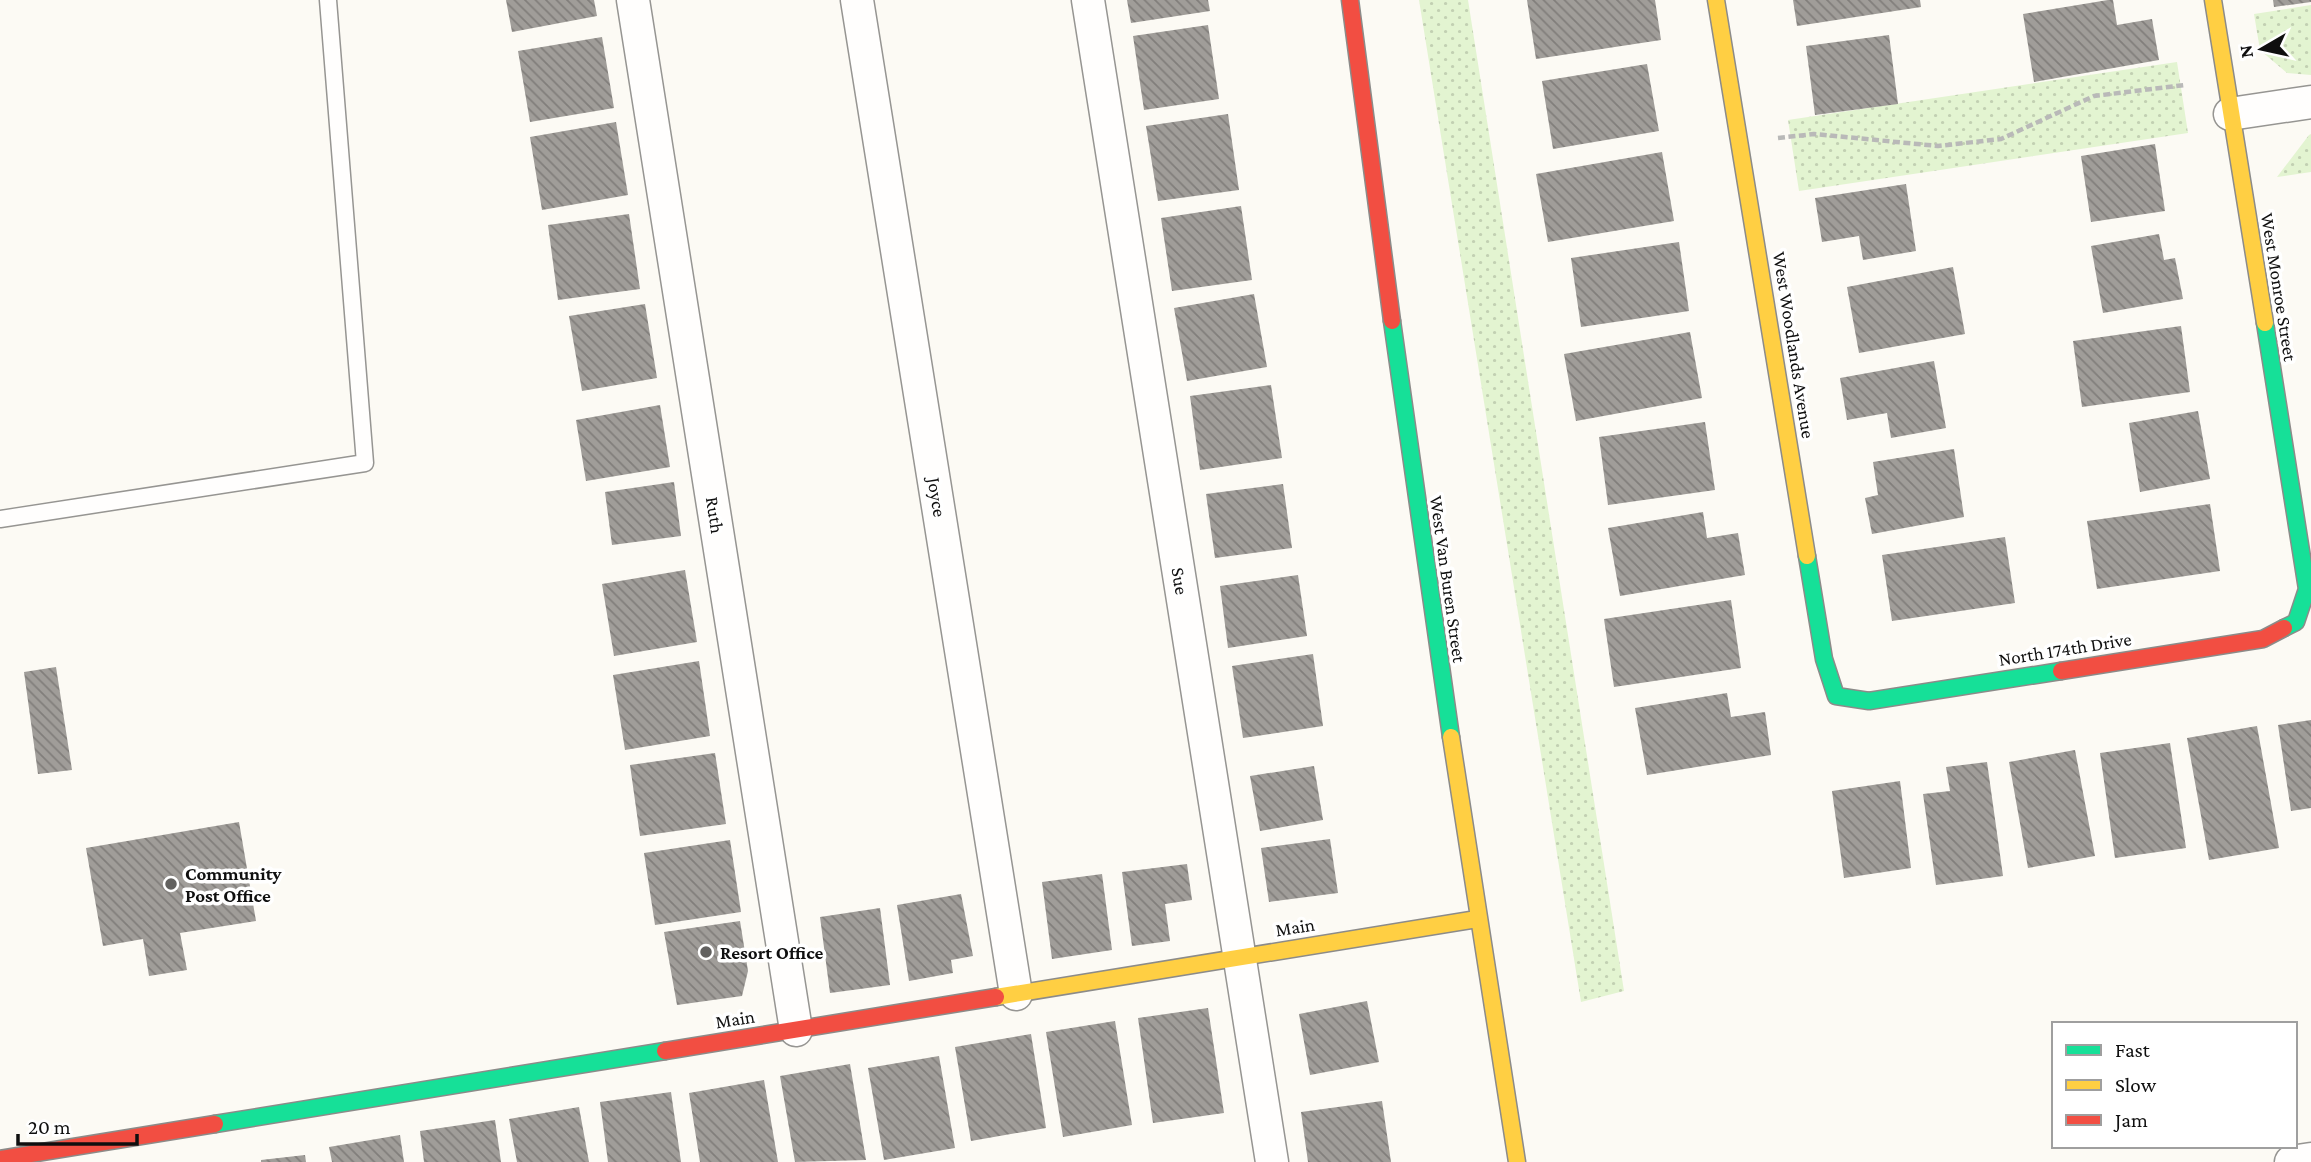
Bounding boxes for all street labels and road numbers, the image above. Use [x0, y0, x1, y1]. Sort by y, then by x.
street label: West Monroe Street [2257, 211, 2301, 363]
street label: West Woodlands Avenue [1769, 250, 1819, 440]
street label: Joyce [923, 474, 950, 518]
street label: West Van Buren Street [1426, 494, 1470, 664]
street label: Ruth [702, 495, 728, 535]
street label: Sue [1167, 566, 1193, 596]
street label: North 174th Drive [1997, 628, 2133, 670]
street label: Main [1274, 914, 1316, 940]
street label: Main [714, 1006, 756, 1032]

